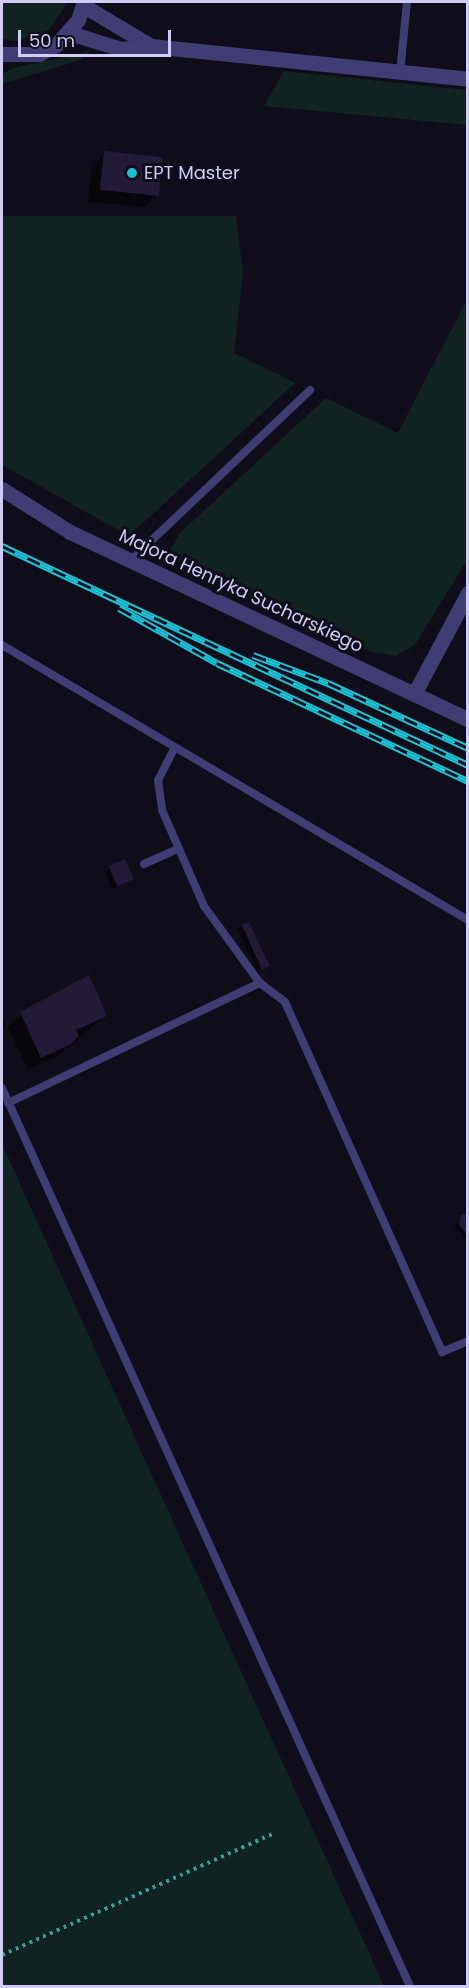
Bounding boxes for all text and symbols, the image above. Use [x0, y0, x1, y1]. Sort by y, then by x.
scale bar [21, 18, 174, 56]
text: 50 m [29, 28, 75, 53]
place label: EPT Master [144, 162, 240, 184]
marker: EPT Master [125, 166, 139, 180]
street label: Majora Henryka Sucharskiego [115, 525, 367, 657]

